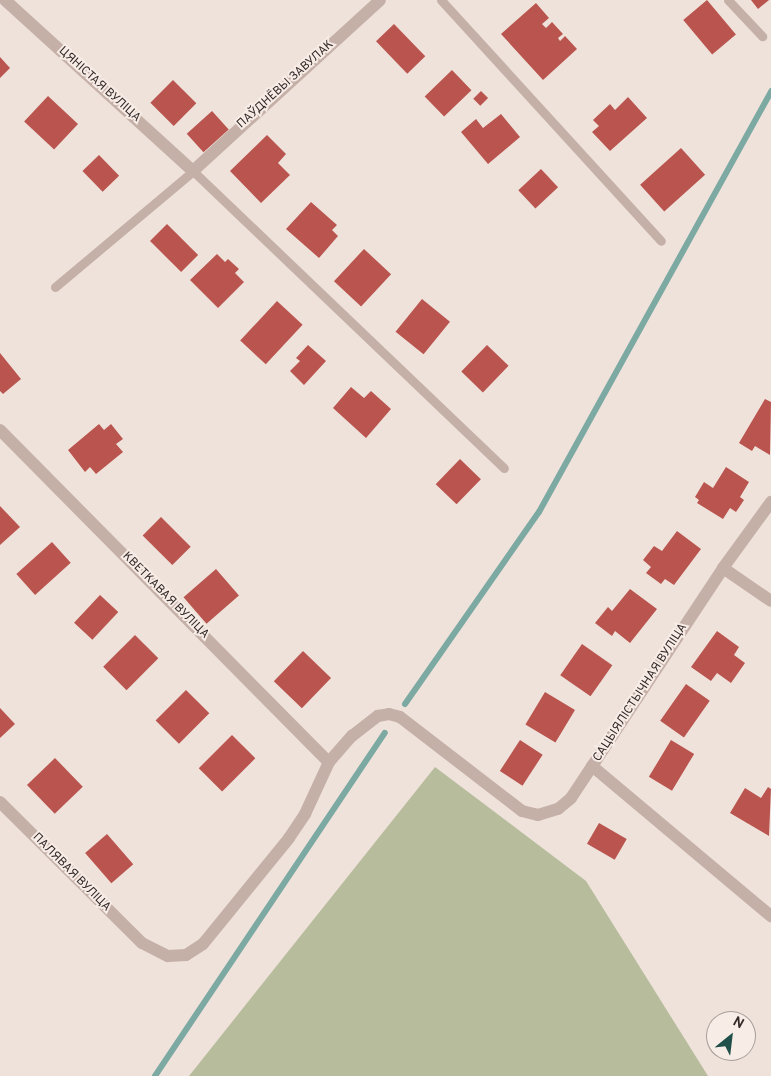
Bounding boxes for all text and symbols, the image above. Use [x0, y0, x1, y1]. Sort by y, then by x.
street label: ПАЎДНЁВЫ ЗАВУЛАК [235, 38, 337, 132]
street label: ЦЯНІСТАЯ ВУЛІЦА [55, 44, 143, 126]
street label: КВЕТКАВАЯ ВУЛІЦА [119, 550, 211, 642]
street label: САЦЫЯЛІСТЫЧНАЯ ВУЛІЦА [591, 621, 691, 765]
street label: ПАЛЯВАЯ ВУЛІЦА [29, 831, 113, 915]
north arrow [706, 1011, 756, 1061]
text: N [730, 1013, 747, 1033]

